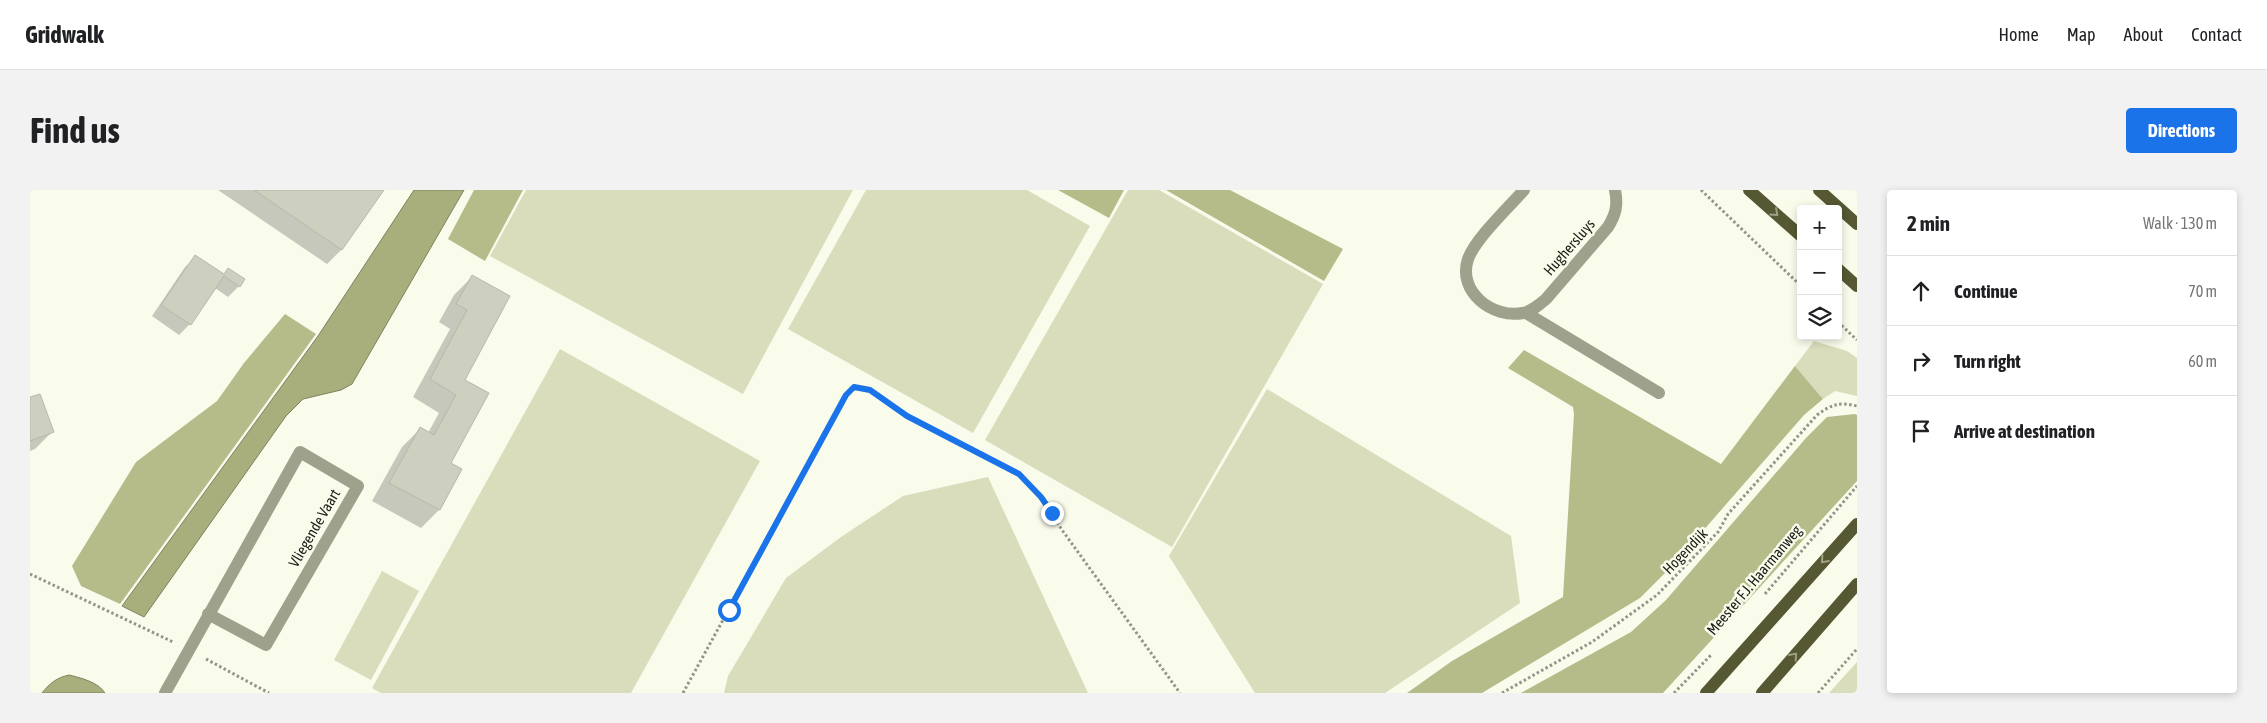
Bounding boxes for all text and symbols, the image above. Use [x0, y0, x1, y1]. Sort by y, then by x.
text: Gridwalk [25, 21, 104, 48]
text: Home [1999, 24, 2039, 45]
text: Map [2067, 24, 2096, 45]
text: About [2124, 24, 2163, 45]
text: Contact [2191, 24, 2242, 45]
button: Directions [2126, 108, 2237, 153]
text: Find us [30, 110, 120, 150]
map controls [1797, 205, 1842, 340]
button: + [1797, 205, 1842, 250]
one-way arrow [1770, 207, 1779, 216]
text: 2 min [1907, 211, 1950, 235]
text: Walk · 130 m [2143, 214, 2217, 232]
street label: Hughersluys [1540, 215, 1598, 279]
button: − [1797, 250, 1842, 295]
icon: ahead [1907, 277, 1935, 305]
text: Continue [1954, 280, 2018, 302]
text: 70 m [2188, 282, 2217, 300]
button: layers [1797, 295, 1842, 340]
icon: right [1907, 347, 1935, 375]
text: Turn right [1954, 350, 2021, 372]
text: 60 m [2188, 352, 2217, 370]
icon: arrive [1907, 417, 1935, 445]
text: Arrive at destination [1954, 420, 2095, 442]
street label: Vliegende Vaart [285, 486, 343, 570]
route end [1041, 502, 1064, 525]
street label: Meester F.J. Haarmanweg [1703, 521, 1805, 638]
street label: Hogendijk [1659, 524, 1711, 577]
one-way arrow [1821, 555, 1830, 564]
route start [718, 599, 741, 622]
one-way arrow [1788, 653, 1797, 662]

